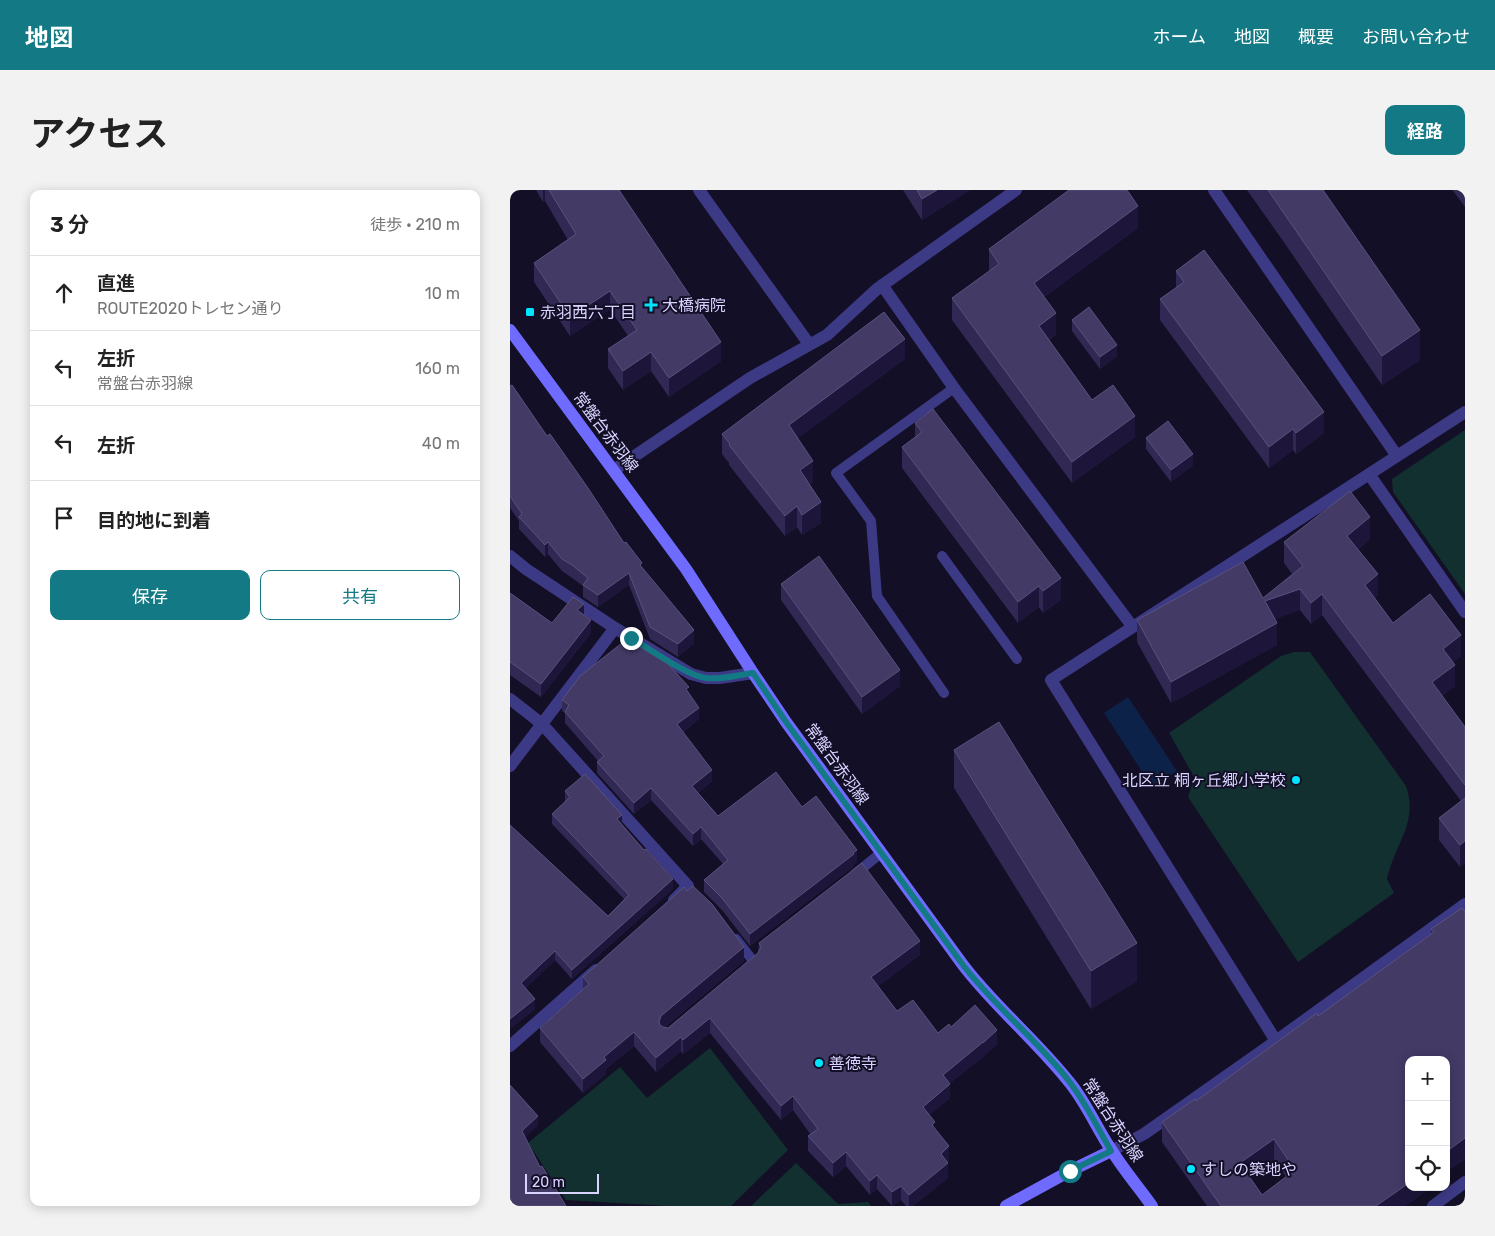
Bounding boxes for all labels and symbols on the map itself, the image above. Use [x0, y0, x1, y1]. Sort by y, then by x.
place label: 大橋病院 [662, 296, 726, 315]
marker: 大橋病院 [644, 298, 658, 312]
place label: 赤羽西六丁目 [540, 303, 636, 322]
marker: 赤羽西六丁目 [524, 306, 536, 318]
street label: 常盤台赤羽線 [570, 388, 642, 476]
route end [620, 627, 643, 650]
street label: 常盤台赤羽線 [801, 720, 873, 808]
place label: 北区立 桐ヶ丘郷小学校 [1122, 771, 1286, 790]
marker: 北区立 桐ヶ丘郷小学校 [1290, 774, 1302, 786]
place label: 善徳寺 [829, 1054, 877, 1073]
marker: 善徳寺 [813, 1057, 825, 1069]
street label: 常盤台赤羽線 [1079, 1075, 1147, 1165]
route start [1059, 1160, 1082, 1183]
place label: すしの築地や [1201, 1160, 1297, 1179]
marker: すしの築地や [1185, 1163, 1197, 1175]
scale bar [525, 1171, 599, 1194]

